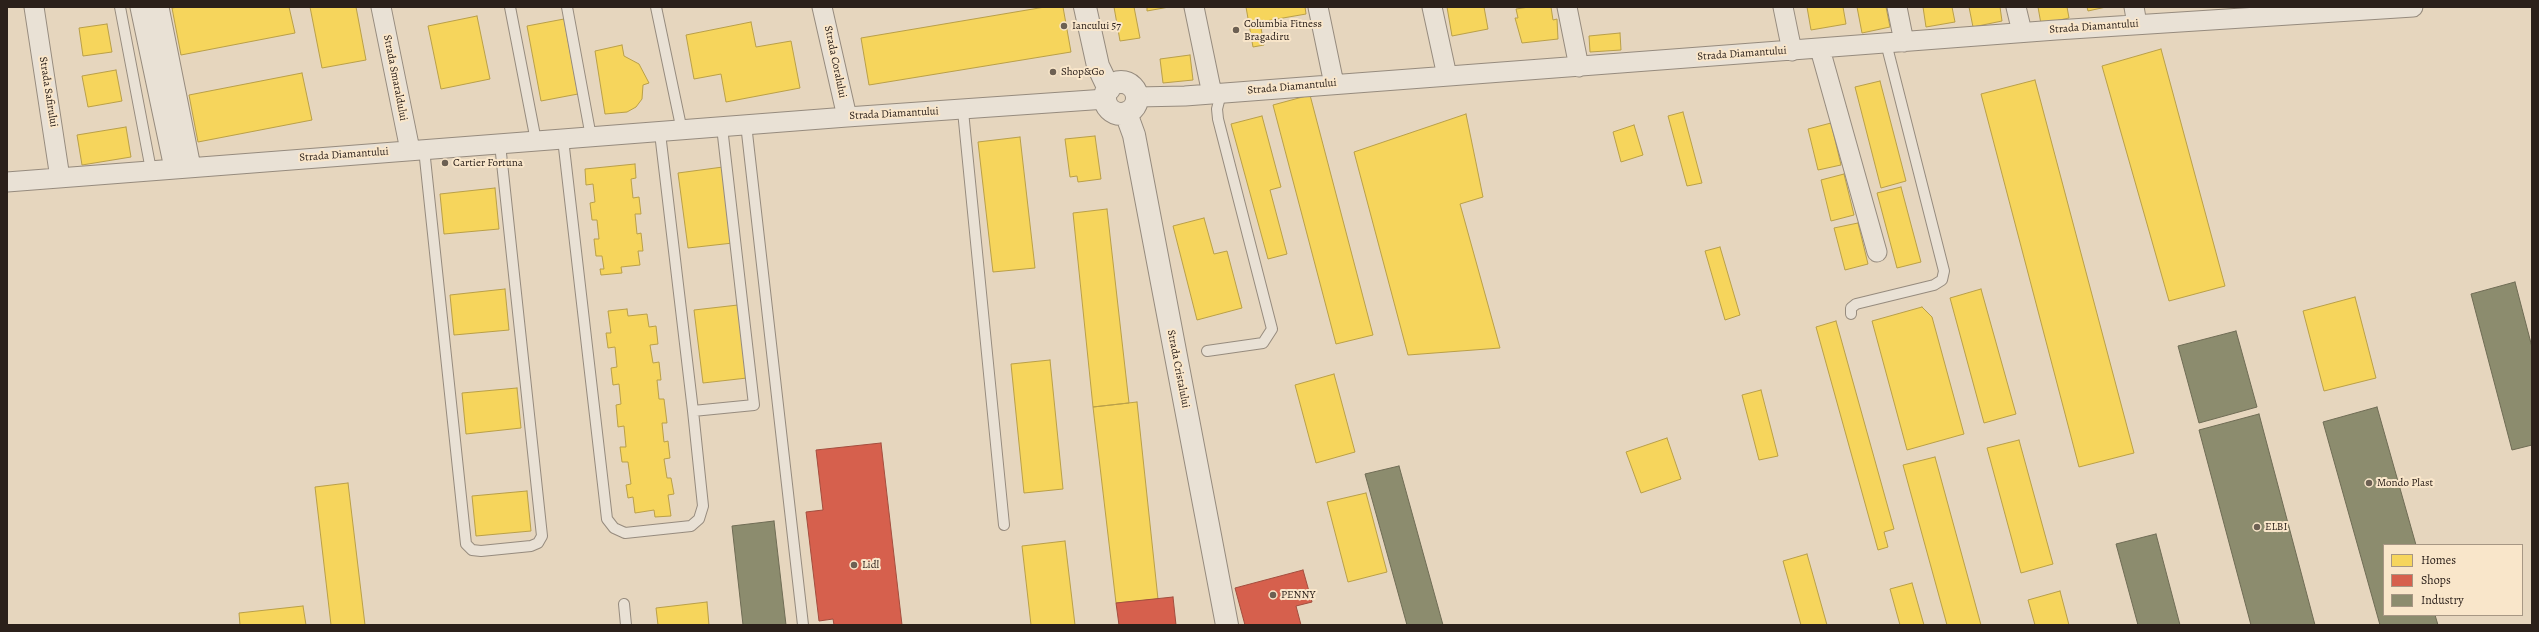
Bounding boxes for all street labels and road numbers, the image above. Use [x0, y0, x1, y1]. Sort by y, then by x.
street label: Strada Diamantului [2049, 17, 2139, 37]
street label: Strada Coralului [821, 25, 849, 99]
street label: Strada Smaraldului [380, 34, 410, 122]
street label: Strada Diamantului [1697, 44, 1787, 64]
street label: Strada Safirului [36, 56, 60, 128]
street label: Strada Diamantului [1247, 77, 1337, 97]
street label: Strada Diamantului [849, 105, 939, 123]
street label: Strada Diamantului [299, 145, 389, 165]
street label: Strada Cristalului [1164, 329, 1192, 409]

